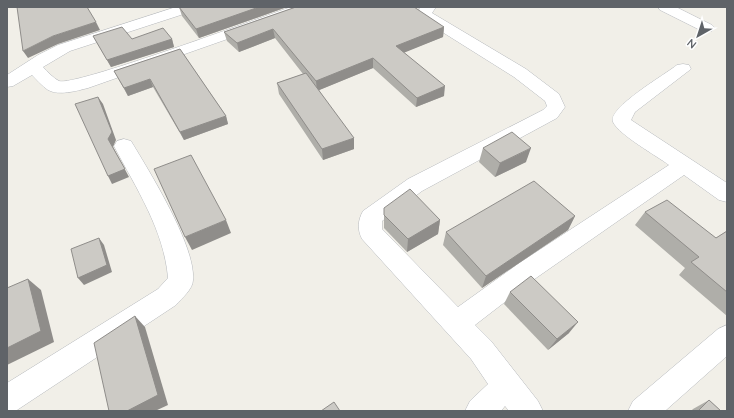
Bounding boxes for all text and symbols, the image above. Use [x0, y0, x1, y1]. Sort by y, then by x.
north arrow [678, 16, 718, 56]
text: N [684, 36, 699, 52]

